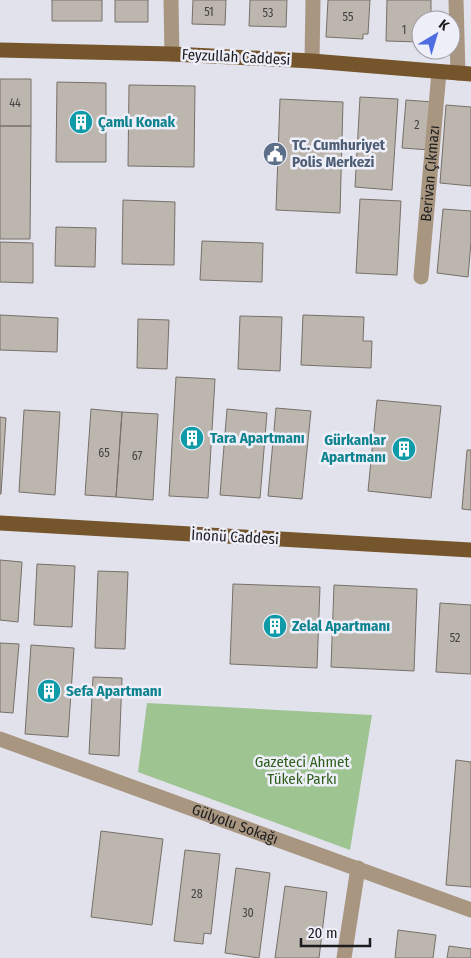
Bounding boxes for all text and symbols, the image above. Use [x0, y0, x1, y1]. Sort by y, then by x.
house number: 51 [204, 5, 214, 19]
house number: 53 [263, 6, 273, 20]
house number: 55 [343, 10, 354, 24]
north arrow [411, 10, 461, 60]
text: K [435, 16, 453, 35]
house number: 1 [402, 23, 406, 37]
street label: Feyzullah Caddesi [181, 45, 291, 69]
house number: 44 [9, 96, 21, 110]
building icon: Çamlı Konak [68, 109, 94, 135]
place label: Çamlı Konak [98, 113, 175, 132]
house number: 2 [414, 118, 420, 132]
street label: Berivan Çıkmazı [417, 124, 443, 222]
place label: TC. Cumhuriyet Polis Merkezi [292, 136, 386, 171]
public building icon: TC. Cumhuriyet Polis Merkezi [262, 141, 288, 167]
building icon: Tara Apartmanı [179, 425, 205, 451]
place label: Tara Apartmanı [210, 429, 305, 447]
place label: Gürkanlar Apartmanı [320, 431, 386, 466]
building icon: Gürkanlar Apartmanı [391, 436, 417, 462]
house number: 65 [98, 446, 110, 460]
house number: 67 [132, 449, 142, 463]
street label: İnönü Caddesi [191, 526, 279, 548]
building icon: Zelal Apartmanı [262, 613, 288, 639]
place label: Zelal Apartmanı [292, 617, 390, 635]
house number: 52 [450, 631, 460, 645]
building icon: Sefa Apartmanı [36, 678, 62, 704]
place label: Sefa Apartmanı [66, 682, 162, 700]
park label: Gazeteci Ahmet Tükek Parkı [255, 753, 349, 788]
street label: Gülyolu Sokağı [189, 800, 281, 848]
house number: 28 [191, 887, 203, 901]
house number: 30 [242, 906, 254, 920]
scale bar [301, 916, 370, 948]
text: 20 m [308, 924, 338, 942]

